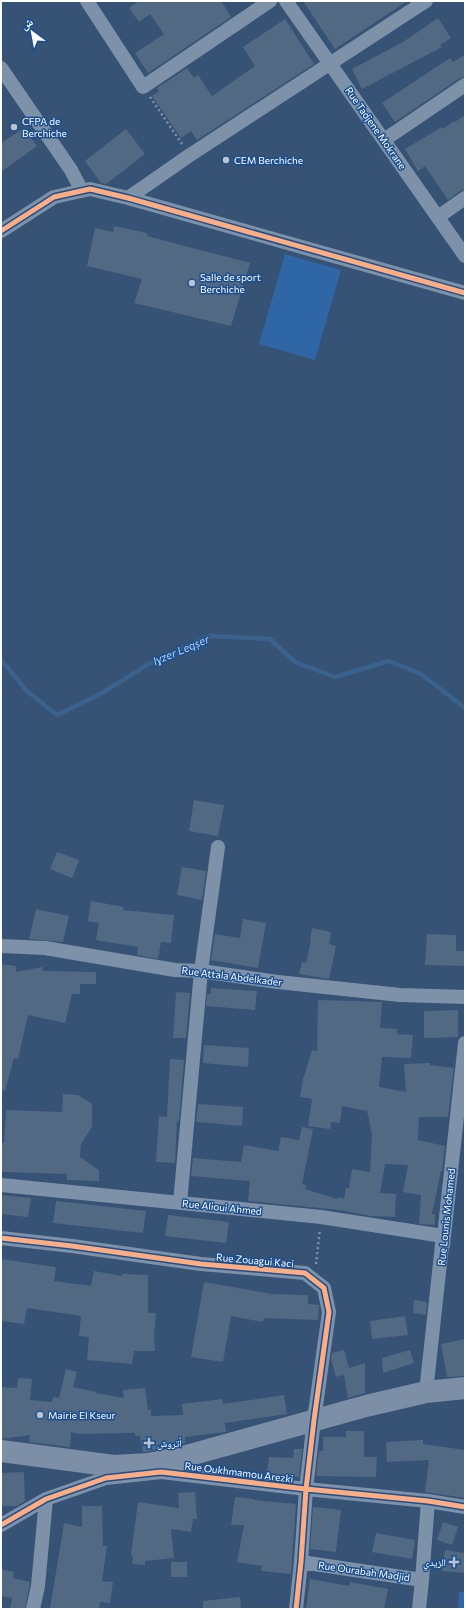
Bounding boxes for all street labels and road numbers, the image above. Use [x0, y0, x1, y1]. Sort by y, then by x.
street label: Rue Tadjene Mokrane [343, 85, 409, 171]
street label: Rue Attala Abdelkader [181, 964, 283, 988]
street label: Rue Lounis Mohamed [435, 1168, 457, 1266]
street label: Rue Alioui Ahmed [182, 1197, 263, 1217]
street label: Rue Zouagui Kaci [216, 1251, 294, 1269]
street label: Rue Oukhmamou Arezki [184, 1459, 294, 1485]
street label: Rue Ourabah Madjid [317, 1559, 411, 1583]

